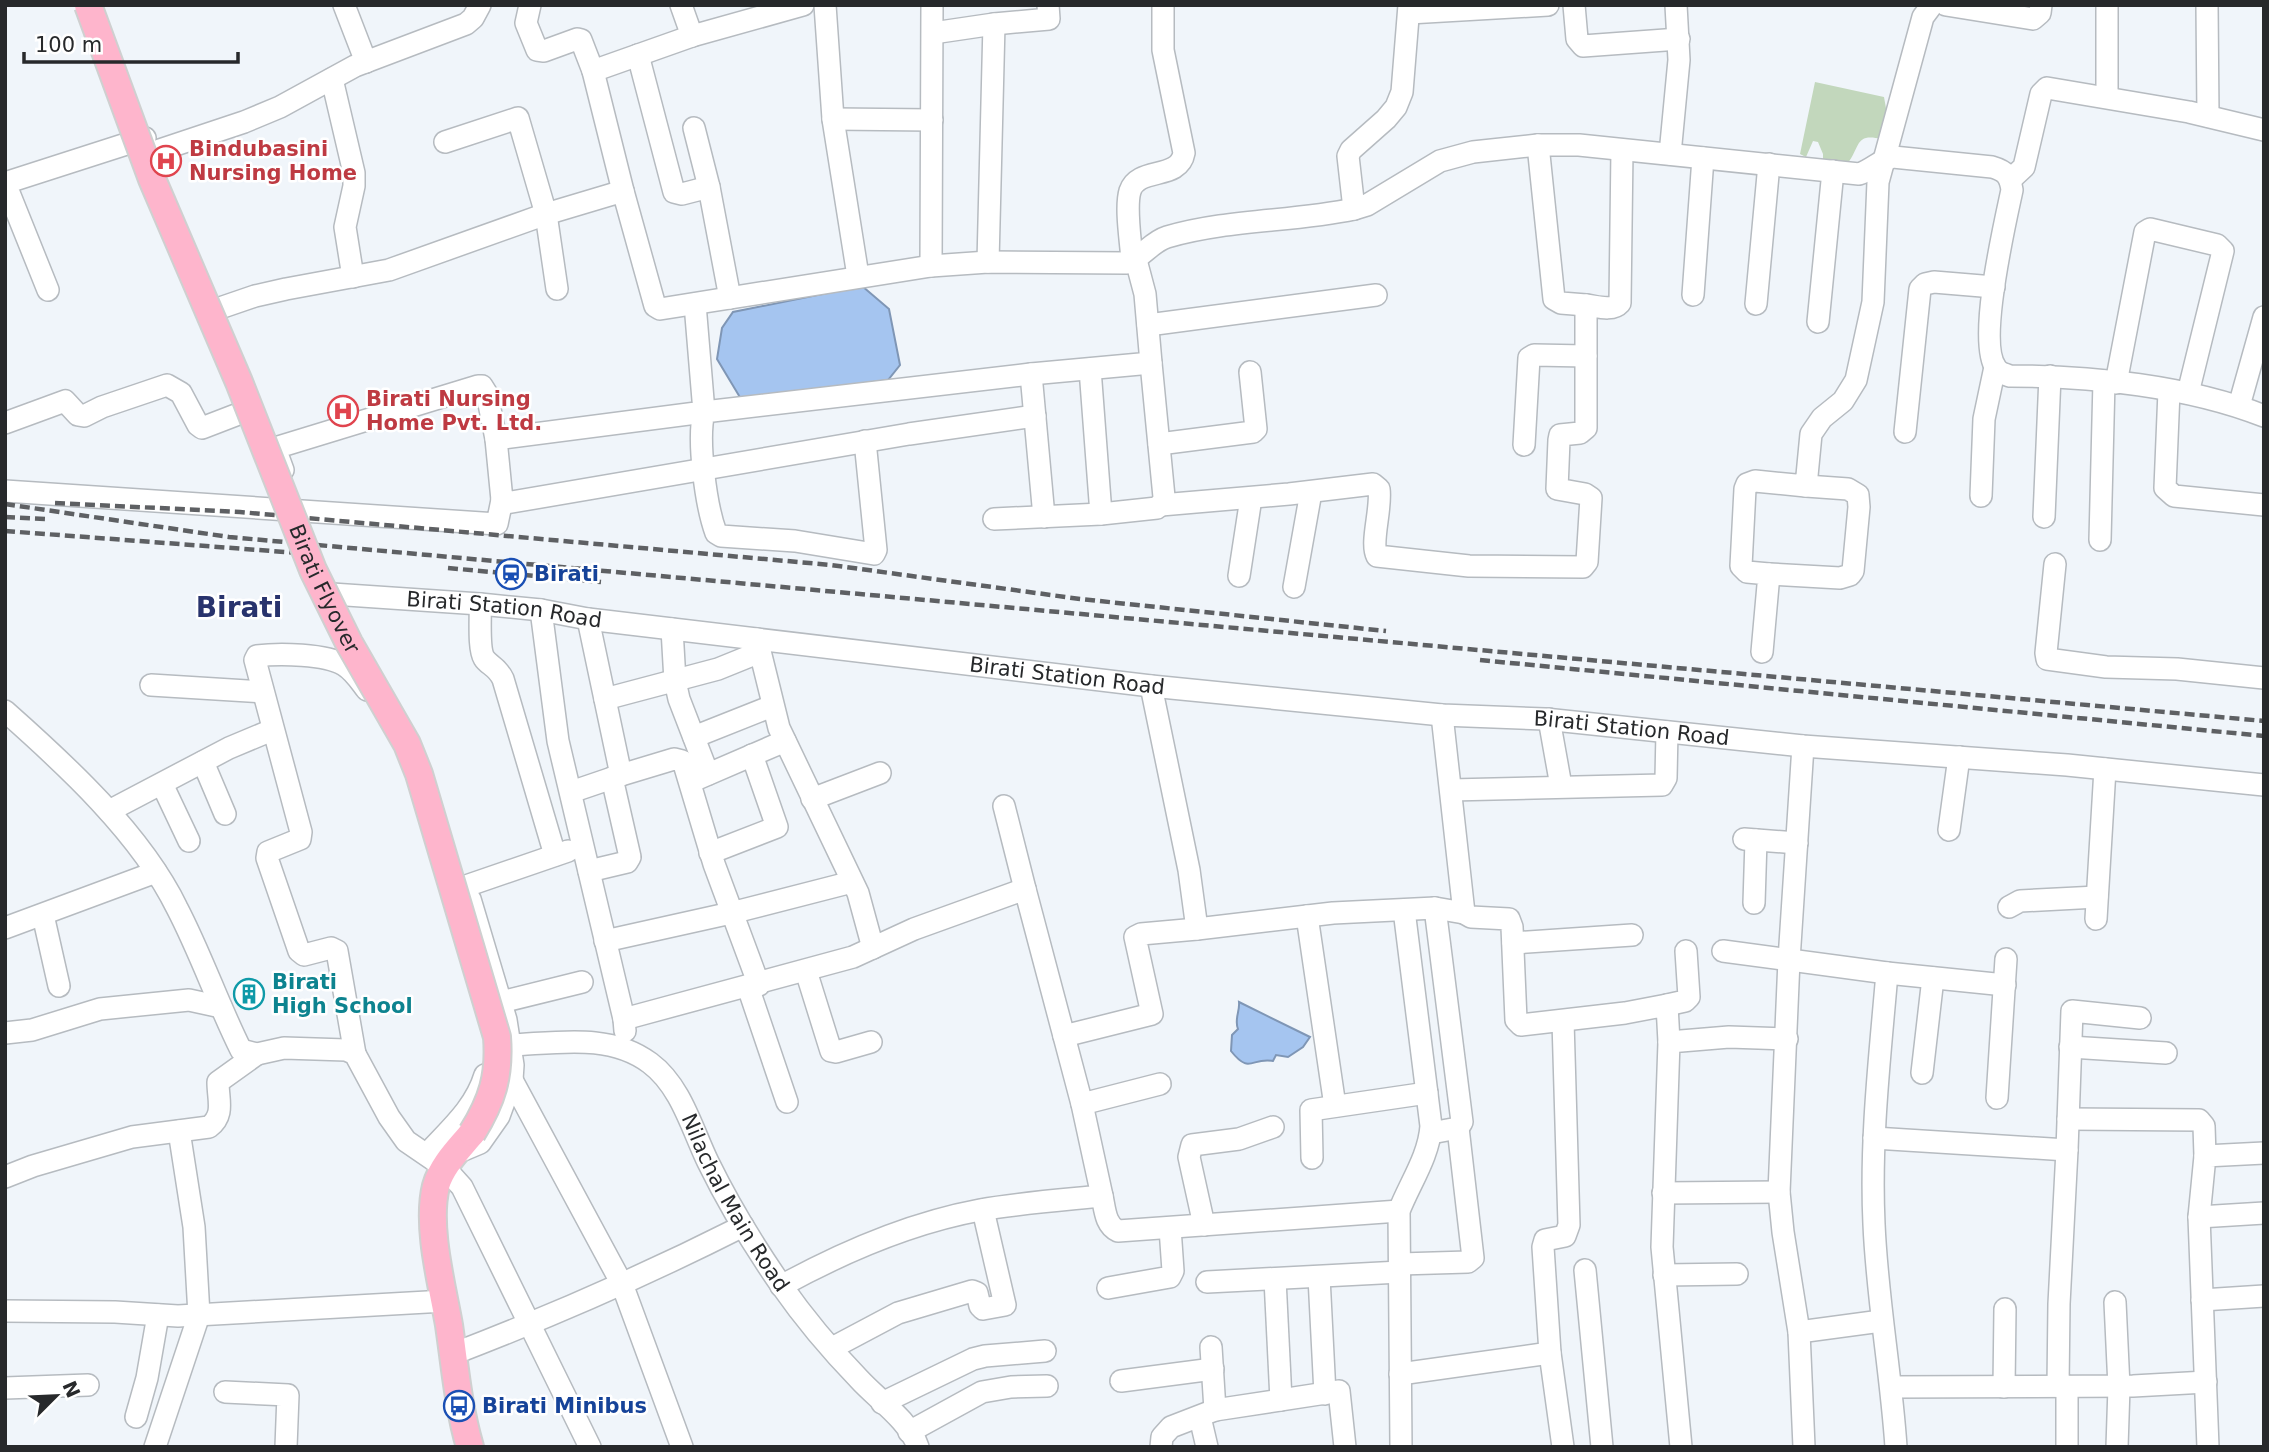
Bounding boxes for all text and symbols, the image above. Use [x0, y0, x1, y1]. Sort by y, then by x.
scale bar [24, 21, 238, 65]
text: 100 m [35, 33, 102, 57]
place label: Bindubasini Nursing Home [189, 137, 357, 185]
hospital icon: Bindubasini Nursing Home [149, 144, 183, 178]
place label: Birati Nursing Home Pvt. Ltd. [366, 387, 542, 435]
hospital icon: Birati Nursing Home Pvt. Ltd. [326, 394, 360, 428]
street label: Birati Flyover [284, 521, 365, 658]
station icon: Birati [494, 557, 528, 591]
place label: Birati [534, 562, 599, 586]
street label: Birati Station Road [406, 587, 603, 633]
district label: Birati [196, 591, 282, 624]
street label: Birati Station Road [968, 652, 1166, 699]
street label: Birati Station Road [1533, 707, 1731, 750]
place label: Birati High School [272, 970, 413, 1018]
building icon: Birati High School [232, 977, 266, 1011]
street label: Nilachal Main Road [677, 1110, 794, 1296]
north arrow [21, 1361, 91, 1431]
text: N [58, 1377, 85, 1401]
bus stop icon: Birati Minibus [442, 1389, 476, 1423]
place label: Birati Minibus [482, 1394, 647, 1418]

